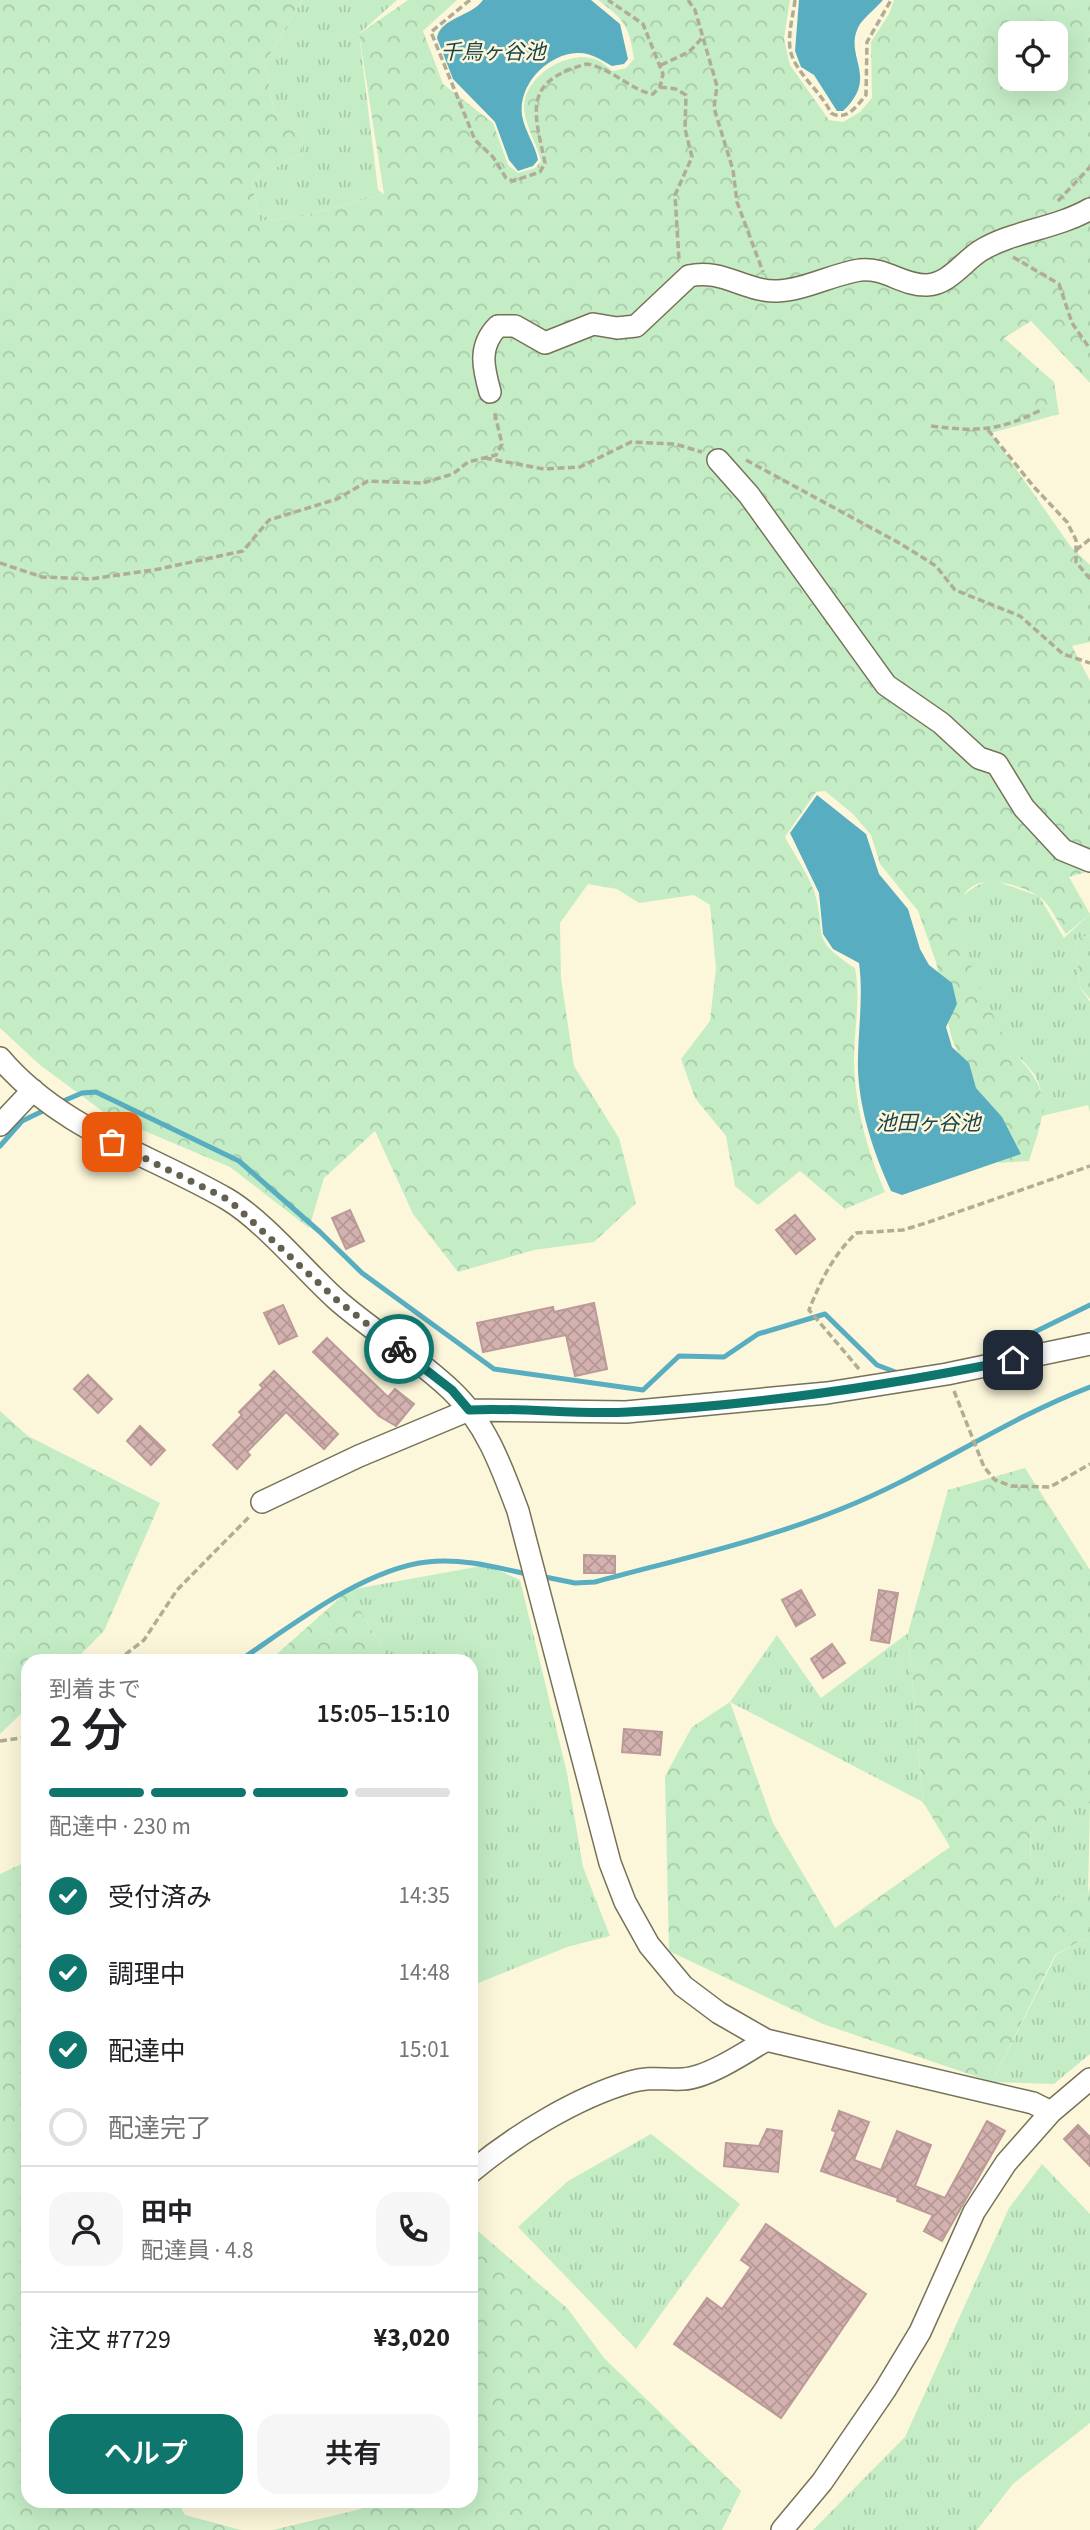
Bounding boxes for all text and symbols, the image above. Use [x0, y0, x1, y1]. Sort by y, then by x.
map controls [998, 21, 1068, 91]
button: locate [998, 21, 1068, 91]
water label: 千鳥ヶ谷池 [441, 37, 547, 67]
water label: 池田ヶ谷池 [876, 1108, 982, 1138]
pin [82, 1112, 142, 1172]
icon: bag [93, 1123, 131, 1161]
courier [364, 1314, 434, 1384]
icon: bike [380, 1330, 418, 1368]
pin [983, 1330, 1043, 1390]
icon: home [994, 1341, 1032, 1379]
text: 到着まで [49, 1673, 141, 1706]
text: 15:05–15:10 [317, 1695, 450, 1732]
text: 2 分 [49, 1699, 128, 1764]
text: 配達中 · 230 m [49, 1810, 191, 1843]
icon: check [49, 1877, 87, 1915]
text: 受付済み [108, 1879, 212, 1916]
text: 14:35 [399, 1879, 450, 1912]
icon: check [49, 1954, 87, 1992]
text: 調理中 [108, 1956, 186, 1993]
text: 14:48 [399, 1956, 450, 1989]
icon: check [49, 2031, 87, 2069]
text: 配達中 [108, 2033, 186, 2070]
text: 15:01 [399, 2033, 450, 2066]
text: 配達完了 [108, 2110, 212, 2147]
button: person [49, 2192, 123, 2266]
button: phone [376, 2192, 450, 2266]
text: 田中 [141, 2194, 193, 2231]
text: 配達員 · 4.8 [141, 2234, 254, 2267]
text: ¥3,020 [374, 2319, 450, 2356]
text: 注文 #7729 [49, 2321, 171, 2358]
button: ヘルプ [49, 2414, 243, 2494]
button: 共有 [257, 2414, 450, 2494]

